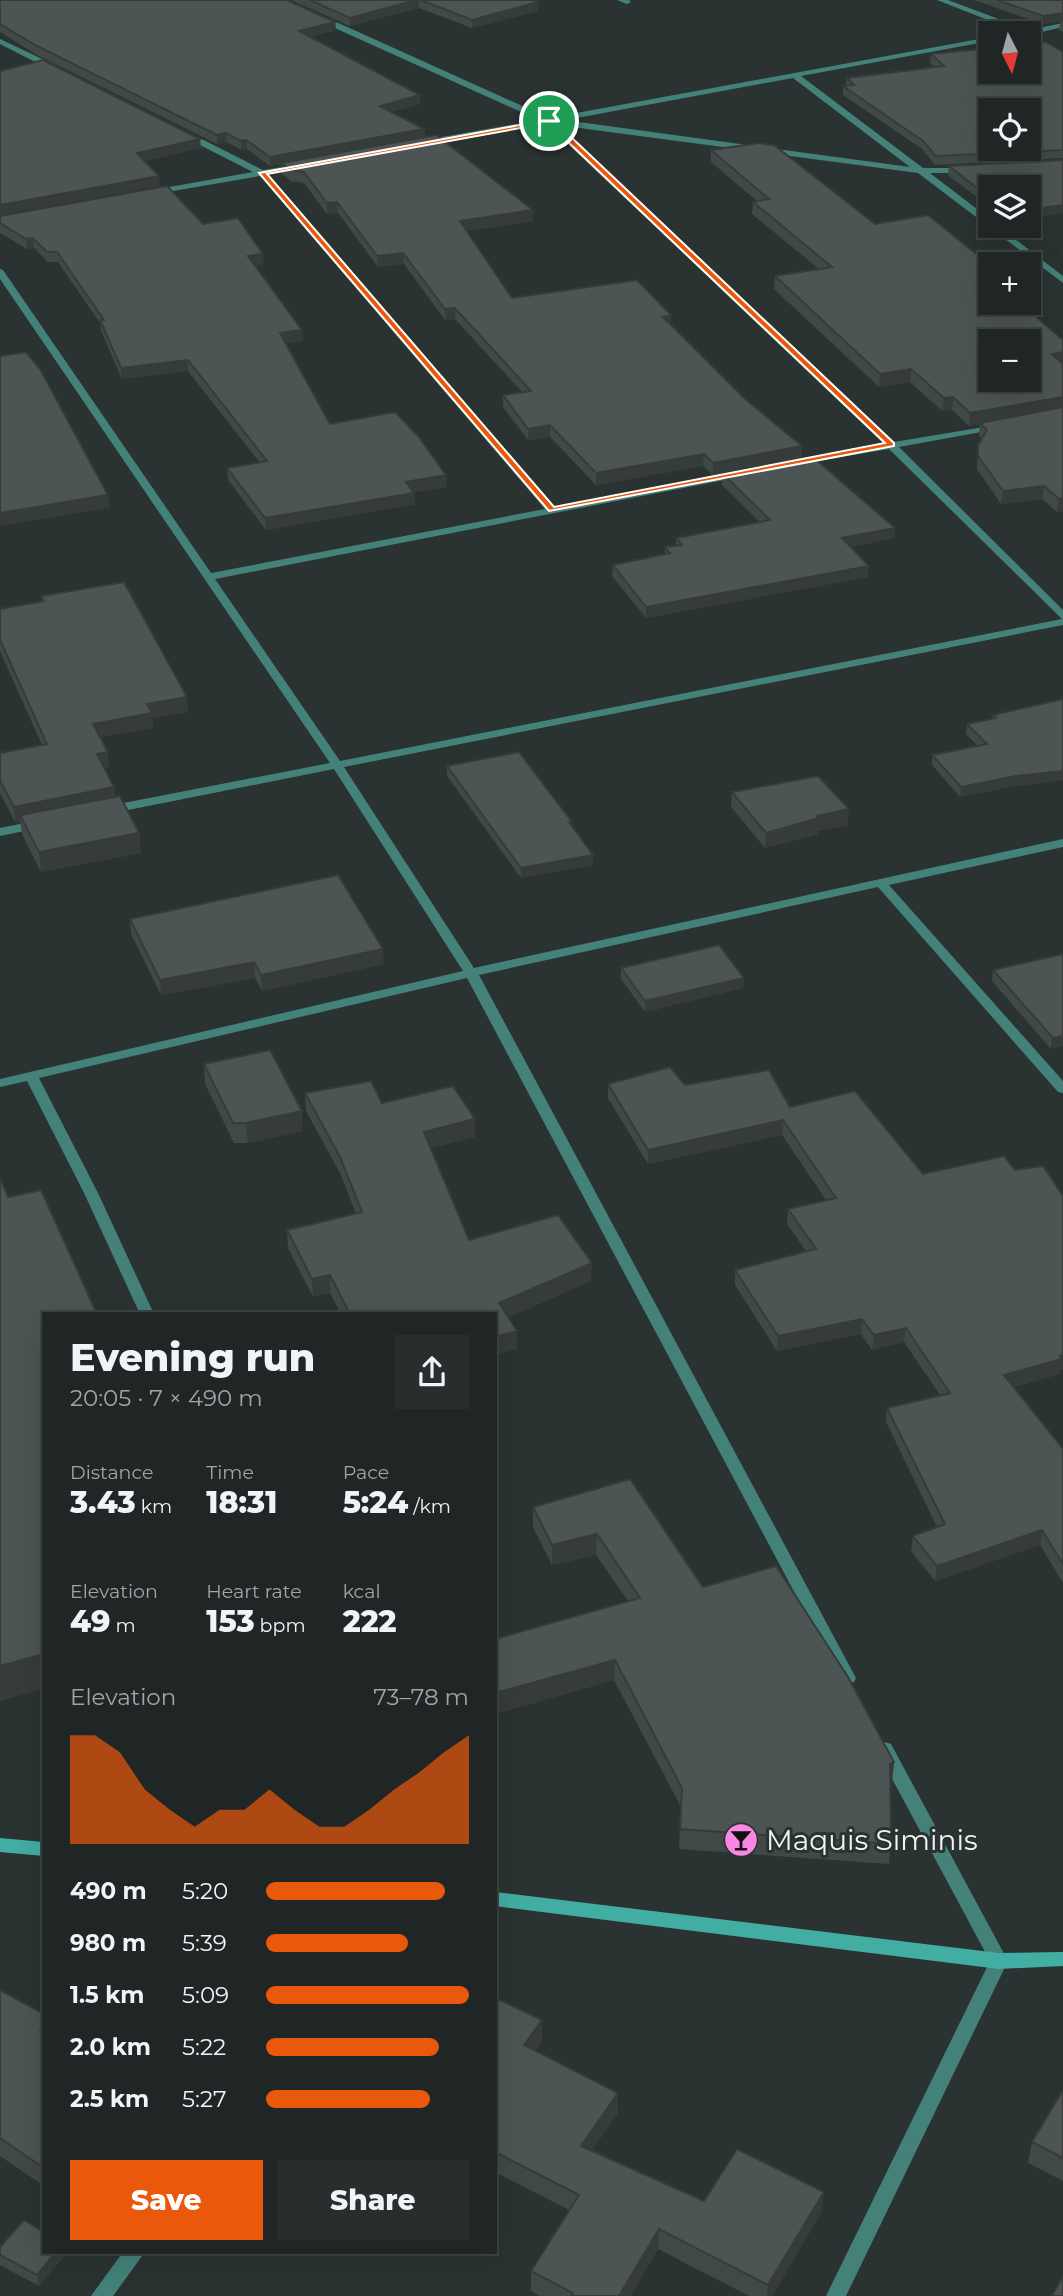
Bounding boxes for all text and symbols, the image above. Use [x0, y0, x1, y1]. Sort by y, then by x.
north arrow [978, 21, 1041, 84]
map controls [978, 21, 1041, 392]
pin [519, 91, 579, 151]
button: locate [978, 98, 1041, 161]
icon: arrive [530, 102, 568, 140]
button: layers [978, 175, 1041, 238]
button: + [978, 252, 1041, 315]
button: − [978, 329, 1041, 392]
text: Evening run [70, 1334, 315, 1381]
button: share [395, 1335, 469, 1409]
text: 20:05 · 7 × 490 m [70, 1384, 263, 1412]
text: Distance [70, 1461, 153, 1484]
text: Time [206, 1461, 254, 1484]
text: Pace [343, 1461, 389, 1484]
text: 3.43 [70, 1484, 136, 1521]
text: 18:31 [206, 1484, 277, 1521]
text: 5:24 [343, 1484, 408, 1521]
text: km [136, 1495, 172, 1518]
text: /km [408, 1495, 451, 1518]
text: Elevation [70, 1580, 158, 1603]
text: Heart rate [206, 1580, 302, 1603]
text: kcal [343, 1580, 381, 1603]
text: 49 [70, 1603, 110, 1640]
text: 153 [206, 1603, 255, 1640]
text: 222 [343, 1603, 397, 1640]
text: m [110, 1614, 136, 1637]
text: bpm [255, 1614, 306, 1637]
text: Elevation [70, 1683, 176, 1711]
text: 73–78 m [373, 1683, 469, 1711]
bar icon: Maquis Siminis [722, 1821, 760, 1859]
place label: Maquis Siminis [766, 1823, 978, 1857]
text: 490 m [70, 1877, 147, 1905]
text: 5:20 [182, 1877, 228, 1905]
text: 980 m [70, 1929, 146, 1957]
text: 5:39 [182, 1929, 227, 1957]
text: 1.5 km [70, 1981, 144, 2009]
text: 5:09 [182, 1981, 229, 2009]
text: 2.0 km [70, 2033, 151, 2061]
text: 5:22 [182, 2033, 226, 2061]
text: 2.5 km [70, 2085, 149, 2113]
text: 5:27 [182, 2085, 226, 2113]
button: Save [70, 2160, 263, 2240]
button: Share [277, 2160, 469, 2240]

